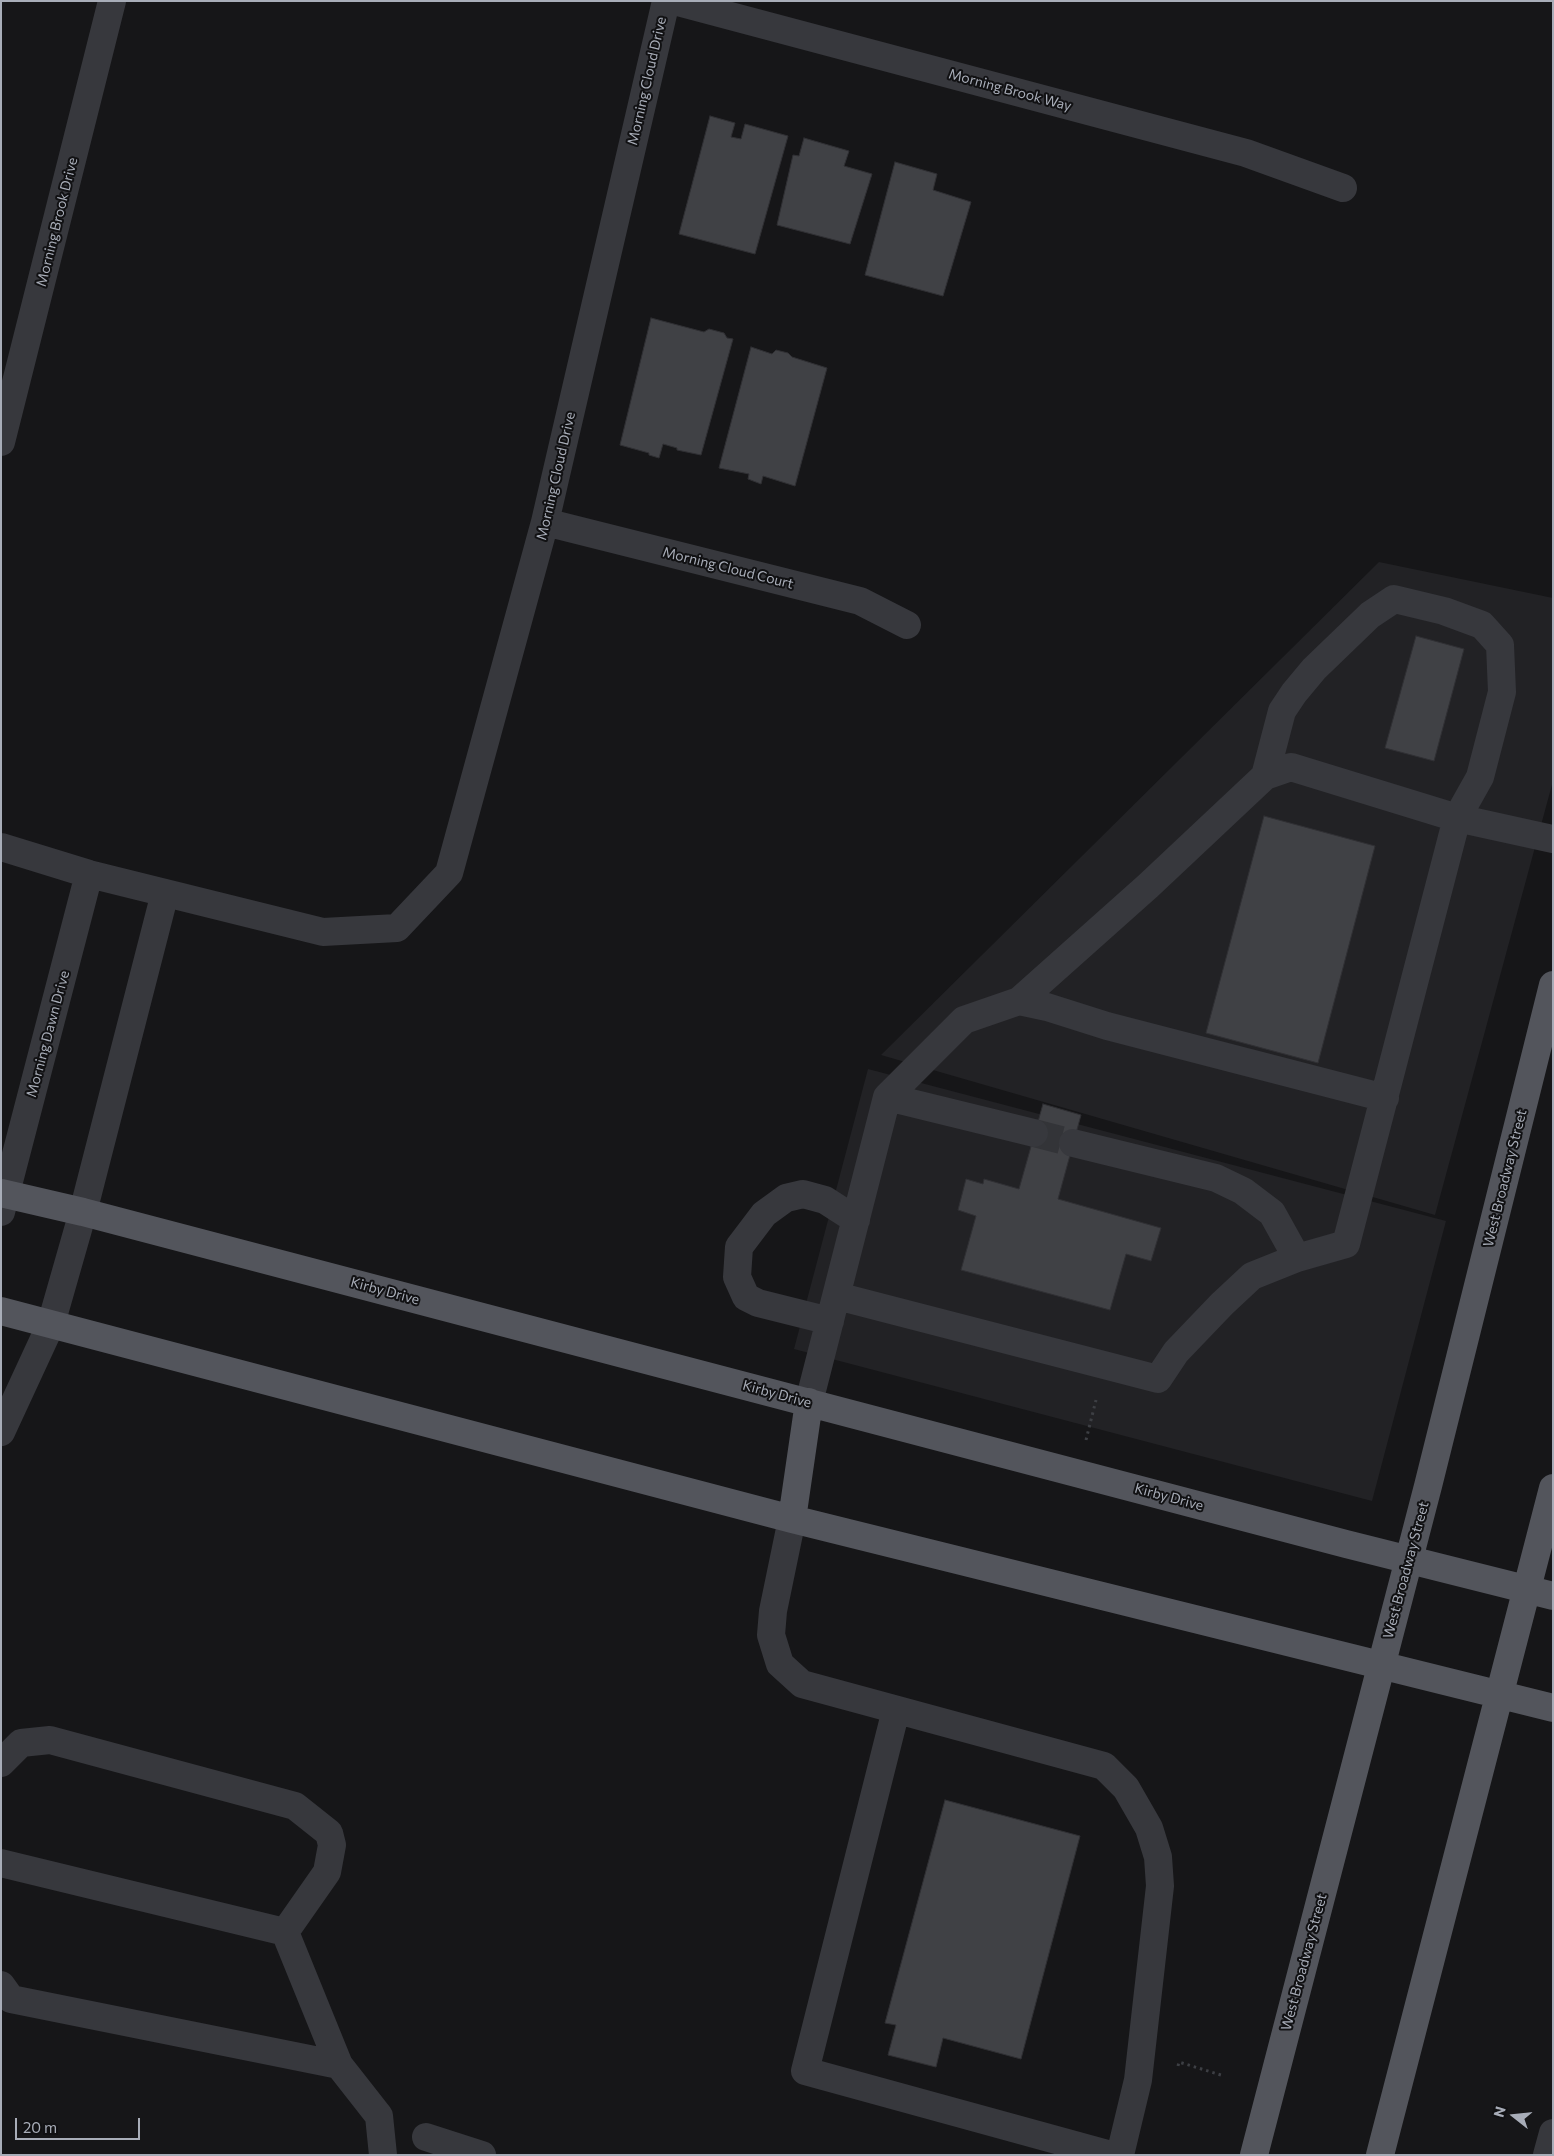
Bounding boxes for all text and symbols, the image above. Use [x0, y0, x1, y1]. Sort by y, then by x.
street label: Morning Cloud Drive [624, 15, 670, 147]
street label: Morning Brook Way [947, 66, 1073, 114]
street label: Morning Brook Drive [33, 156, 81, 288]
street label: Morning Cloud Drive [533, 410, 579, 542]
street label: Morning Cloud Court [661, 544, 795, 592]
street label: Morning Dawn Drive [23, 969, 73, 1099]
street label: West Broadway Street [1480, 1107, 1530, 1249]
street label: Kirby Drive [349, 1274, 421, 1308]
street label: Kirby Drive [741, 1377, 813, 1411]
street label: Kirby Drive [1133, 1480, 1205, 1514]
street label: West Broadway Street [1380, 1500, 1432, 1640]
street label: West Broadway Street [1278, 1892, 1330, 2032]
north arrow [1489, 2091, 1539, 2141]
text: N [1489, 2104, 1509, 2119]
scale bar [18, 2108, 142, 2140]
text: 20 m [23, 2118, 57, 2136]

